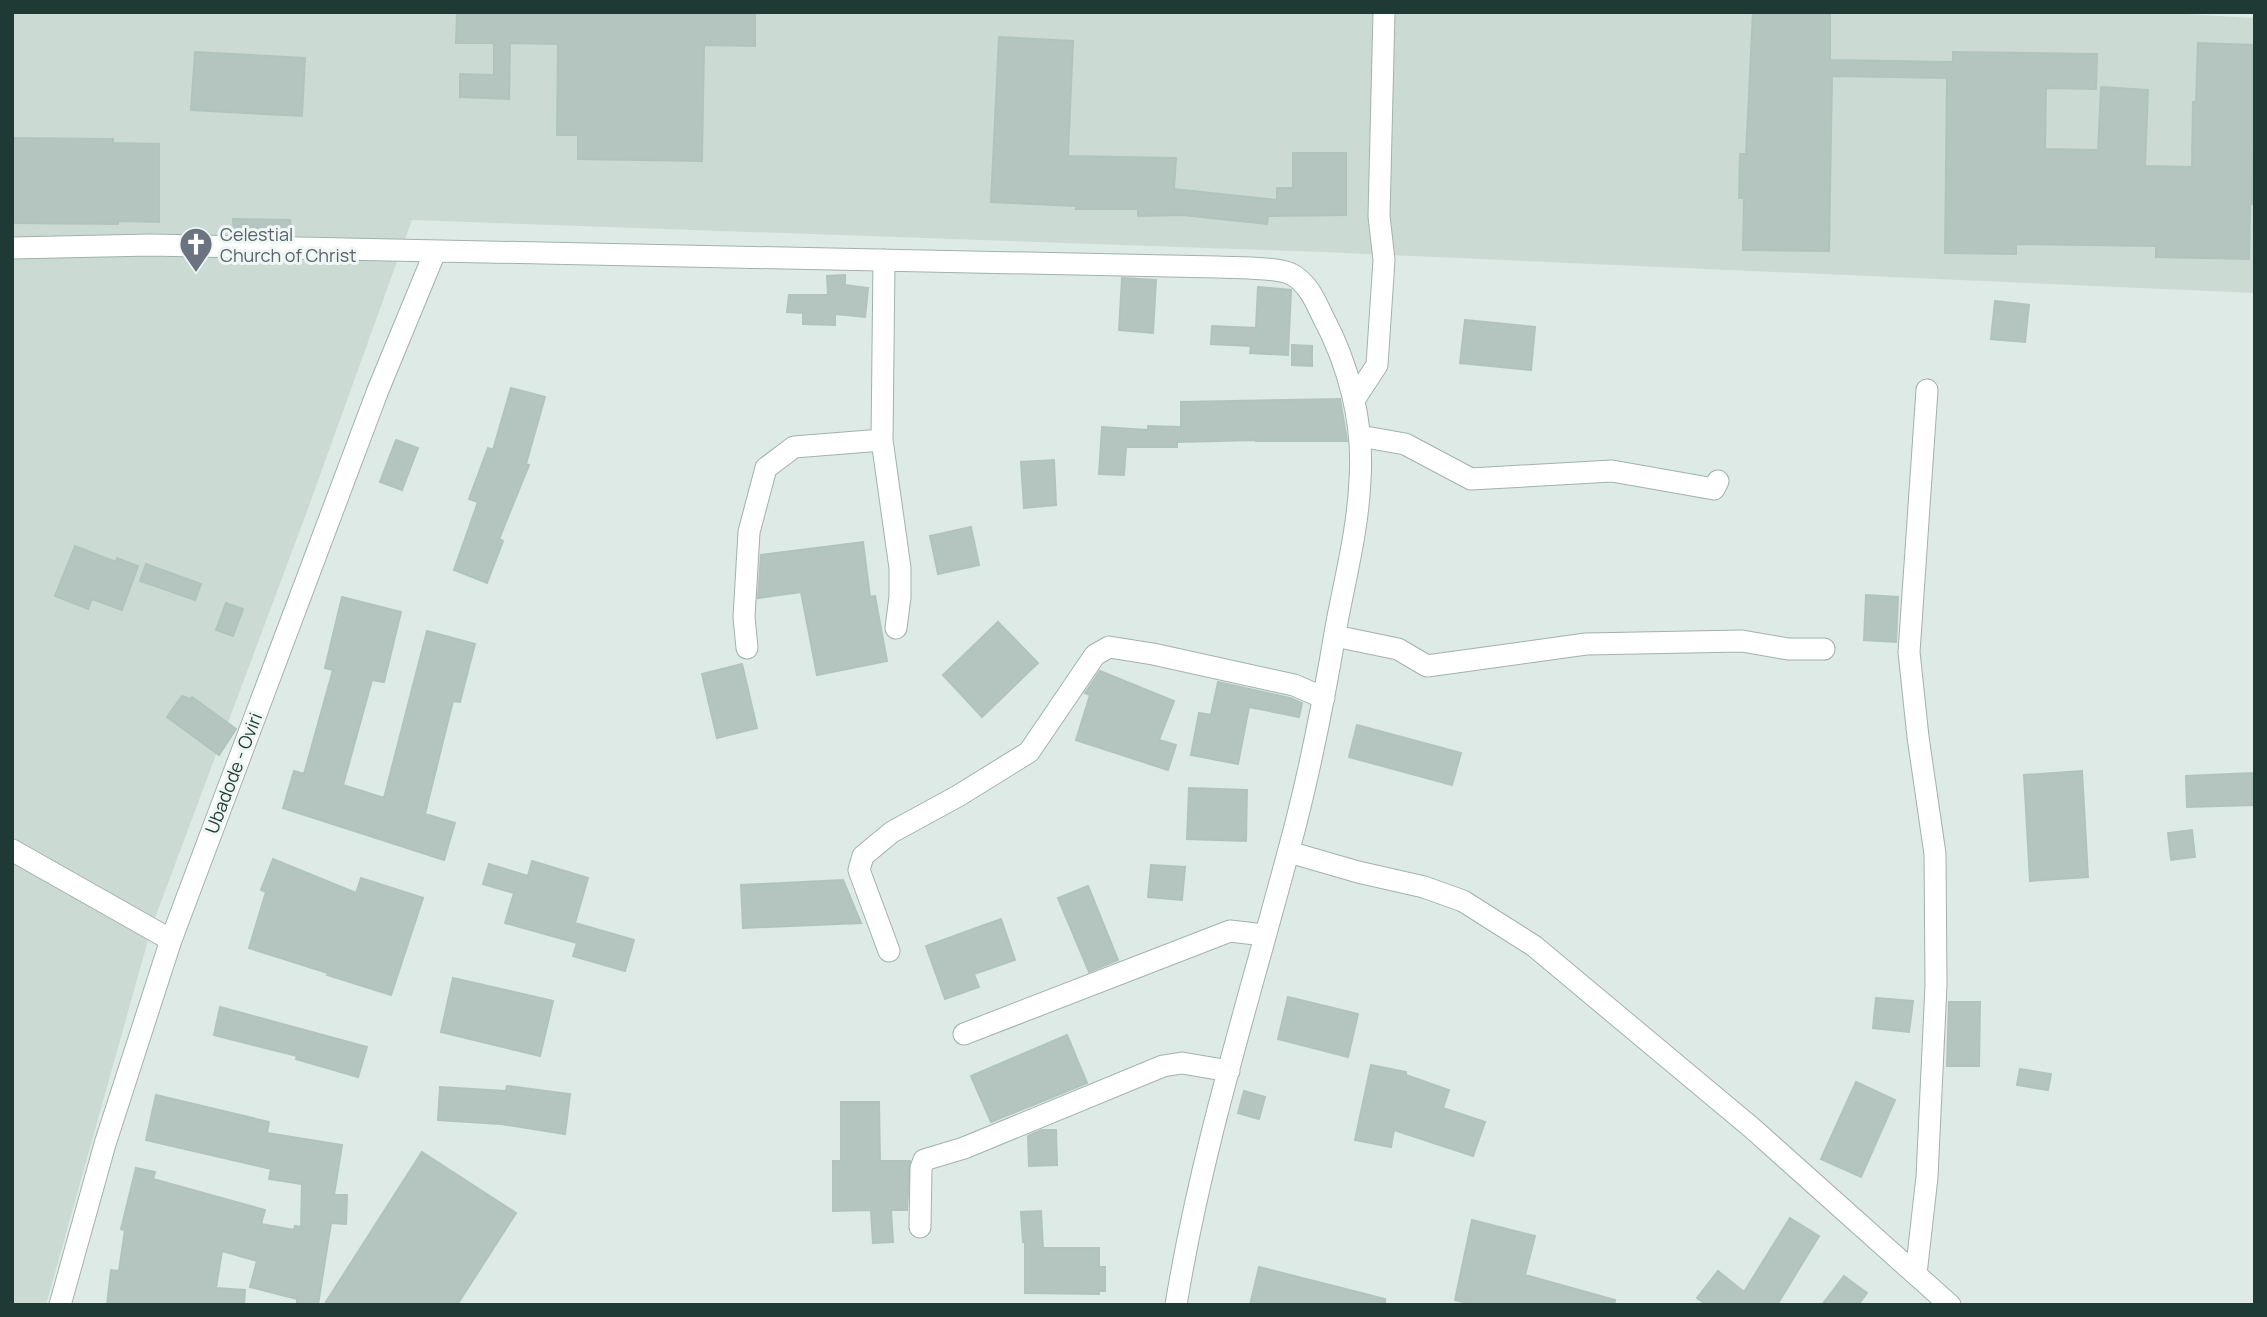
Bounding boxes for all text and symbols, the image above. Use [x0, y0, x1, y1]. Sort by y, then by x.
place label: Celestial Church of Christ [220, 222, 356, 267]
church icon: Celestial Church of Christ [177, 225, 215, 274]
street label: Ubadode - Oviri [199, 709, 267, 837]

